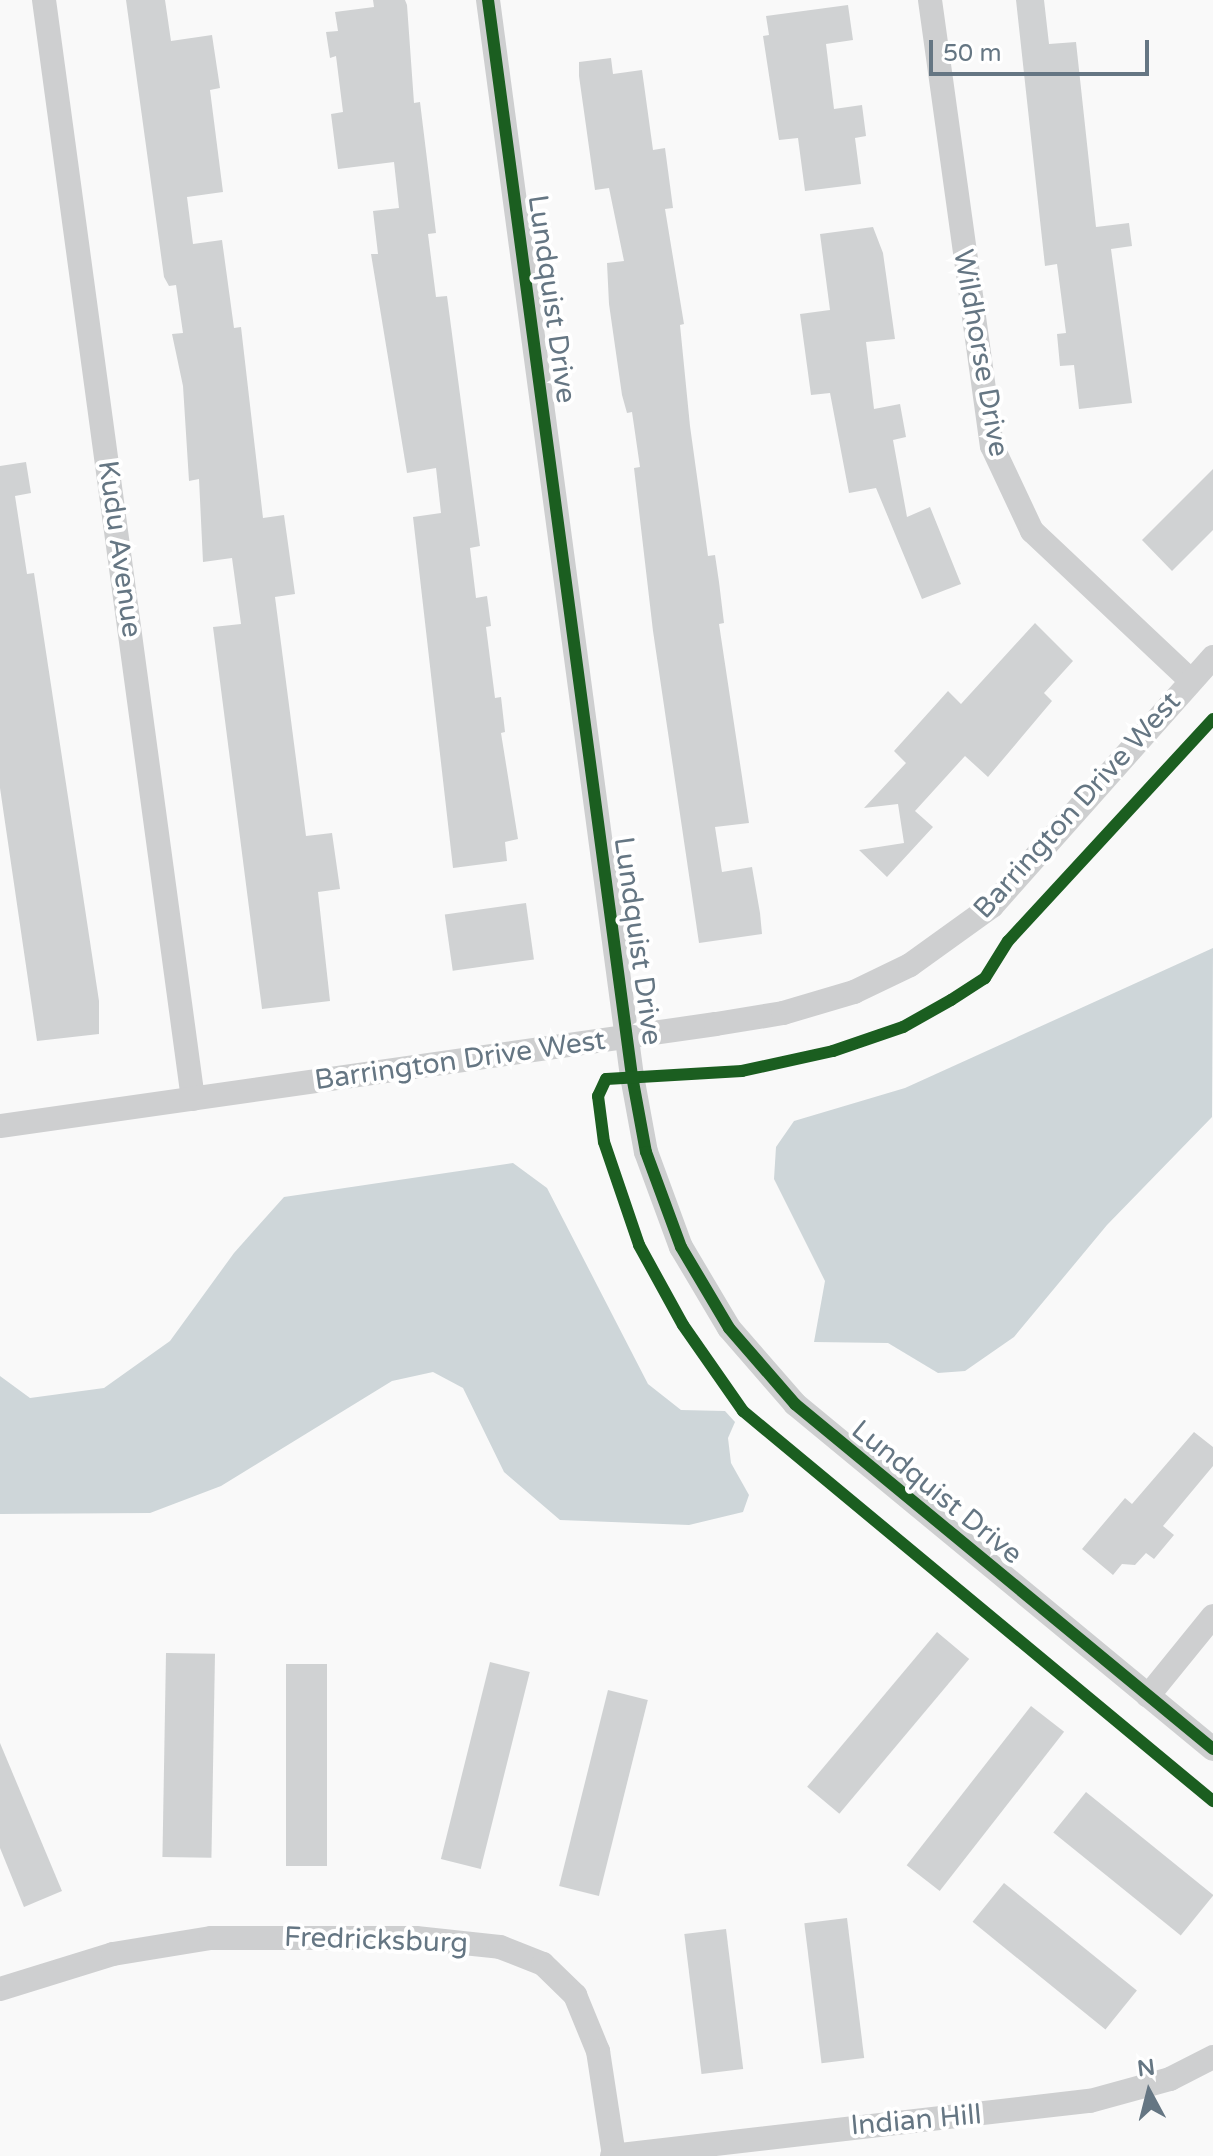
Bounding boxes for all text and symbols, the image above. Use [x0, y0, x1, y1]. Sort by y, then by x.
scale bar [933, 24, 1153, 74]
text: 50 m [943, 39, 1001, 68]
street label: Lundquist Drive [521, 193, 583, 405]
street label: Wildhorse Drive [946, 247, 1016, 459]
street label: Kudu Avenue [91, 459, 149, 639]
street label: Barrington Drive West [966, 685, 1188, 925]
street label: Lundquist Drive [607, 835, 669, 1047]
street label: Barrington Drive West [312, 1023, 608, 1097]
street label: Lundquist Drive [845, 1413, 1029, 1571]
street label: Fredricksburg [283, 1920, 469, 1960]
north arrow [1109, 2052, 1189, 2132]
text: N [1136, 2054, 1156, 2082]
street label: Indian Hill [849, 2098, 983, 2142]

